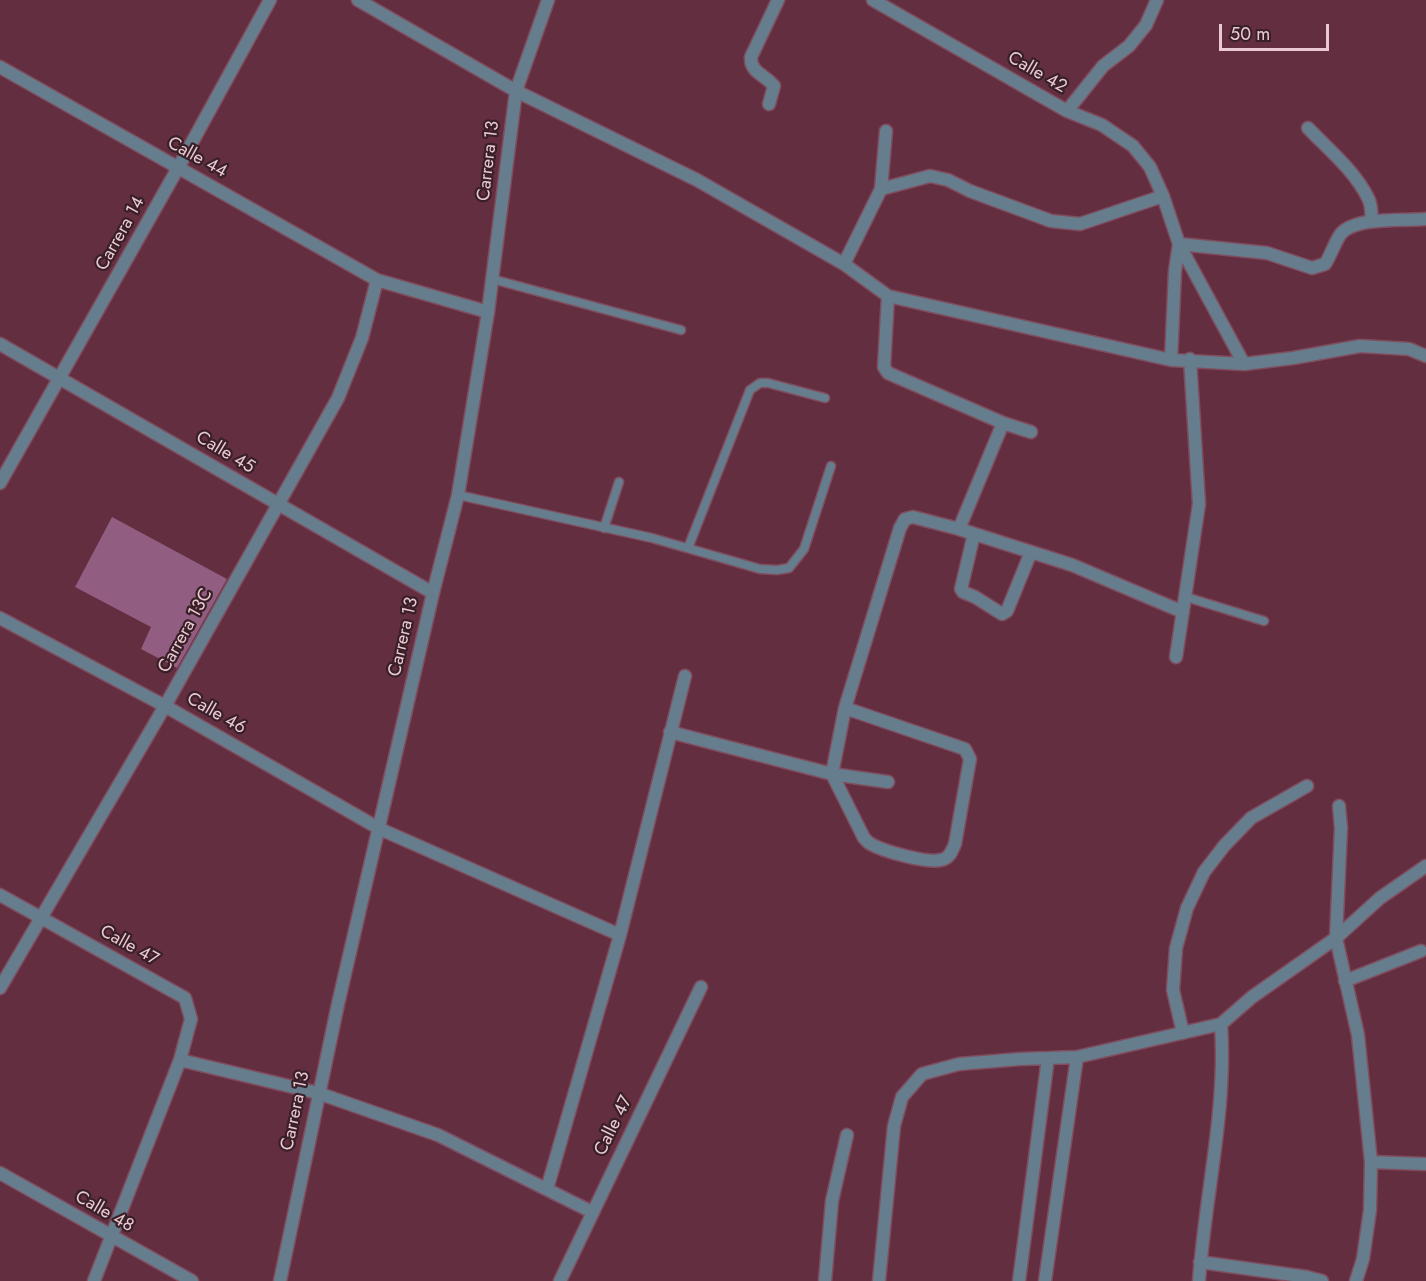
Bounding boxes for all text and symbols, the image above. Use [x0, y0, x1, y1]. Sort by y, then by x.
scale bar [1222, 12, 1332, 50]
text: 50 m [1230, 21, 1270, 47]
street label: Calle 42 [1004, 47, 1070, 99]
street label: Carrera 13 [473, 120, 505, 202]
street label: Calle 44 [163, 133, 231, 183]
street label: Carrera 14 [92, 193, 150, 275]
street label: Calle 45 [192, 427, 258, 479]
street label: Carrera 13C [154, 585, 218, 677]
street label: Carrera 13 [384, 595, 424, 679]
street label: Calle 46 [183, 688, 249, 740]
street label: Calle 47 [96, 921, 162, 971]
street label: Carrera 13 [277, 1069, 315, 1153]
street label: Calle 47 [590, 1093, 638, 1159]
street label: Calle 48 [71, 1187, 137, 1237]

